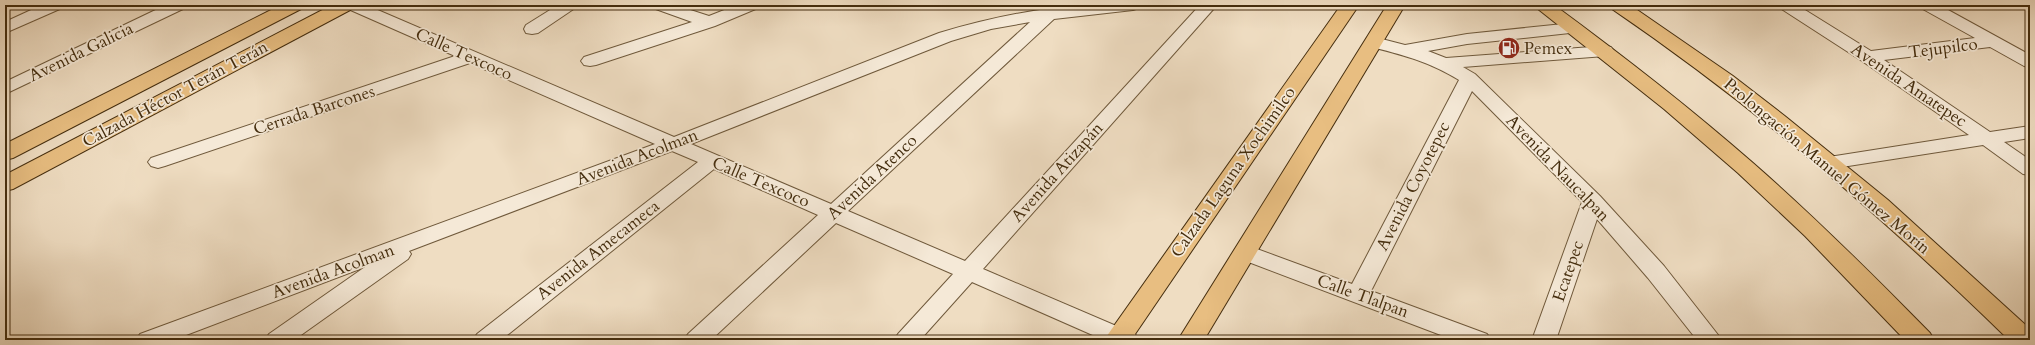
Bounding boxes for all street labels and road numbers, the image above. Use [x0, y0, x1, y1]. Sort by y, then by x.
street label: Avenida Galicia [25, 16, 138, 87]
street label: Calle Texcoco [412, 22, 516, 86]
street label: Tejupilco [1907, 32, 1979, 64]
street label: Calzada Héctor Terán Terán [78, 35, 272, 153]
street label: Avenida Amatepec [1847, 38, 1972, 132]
street label: Prolongación Manuel Gómez Morín [1719, 73, 1935, 260]
street label: Cerrada Barcones [250, 79, 378, 140]
street label: Calzada Laguna Xochimilco [1165, 82, 1301, 262]
street label: Avenida Naucalpan [1501, 109, 1615, 227]
street label: Avenida Atizapán [1006, 117, 1108, 227]
street label: Avenida Coyotepec [1371, 117, 1456, 254]
street label: Avenida Acolman [573, 123, 701, 191]
street label: Avenida Atenco [822, 129, 922, 225]
street label: Calle Texcoco [709, 151, 813, 213]
street label: Avenida Amecameca [532, 194, 665, 305]
street label: Ecatepec [1547, 237, 1589, 305]
street label: Avenida Acolman [269, 238, 398, 304]
street label: Calle Tlalpan [1314, 269, 1412, 323]

